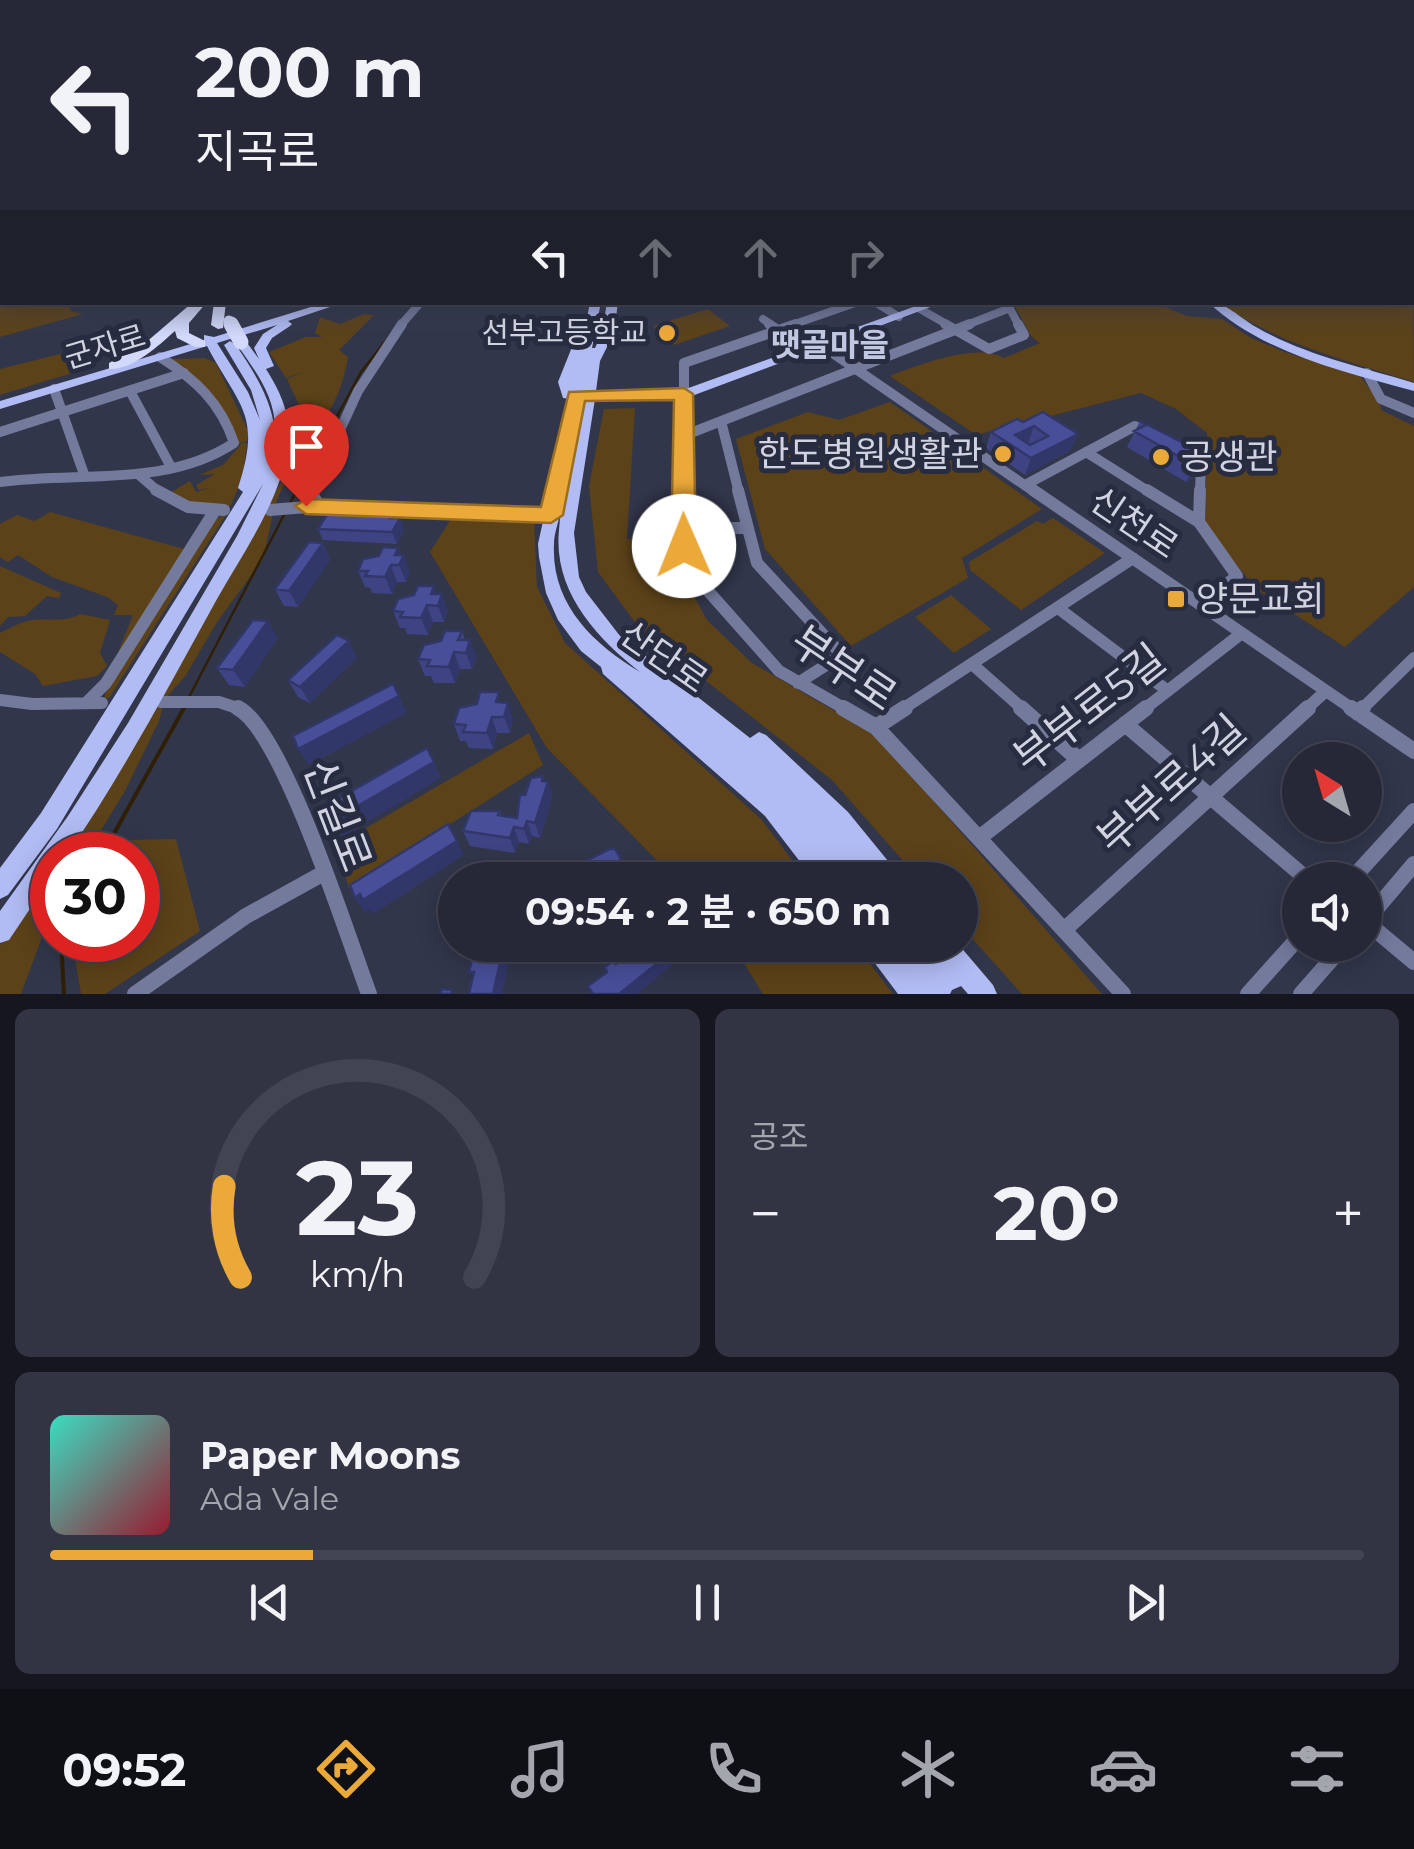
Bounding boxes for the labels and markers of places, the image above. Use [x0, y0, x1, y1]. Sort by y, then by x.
place label: 선부고등학교 [481, 314, 647, 351]
marker: 선부고등학교 [656, 322, 678, 344]
pin [264, 404, 349, 507]
place label: 한도병원생활관 [758, 432, 983, 475]
place label: 공생관 [1181, 435, 1278, 478]
marker: 한도병원생활관 [992, 443, 1014, 465]
marker: 공생관 [1150, 446, 1172, 468]
place label: 양문교회 [1196, 577, 1325, 620]
marker: 양문교회 [1165, 588, 1187, 610]

